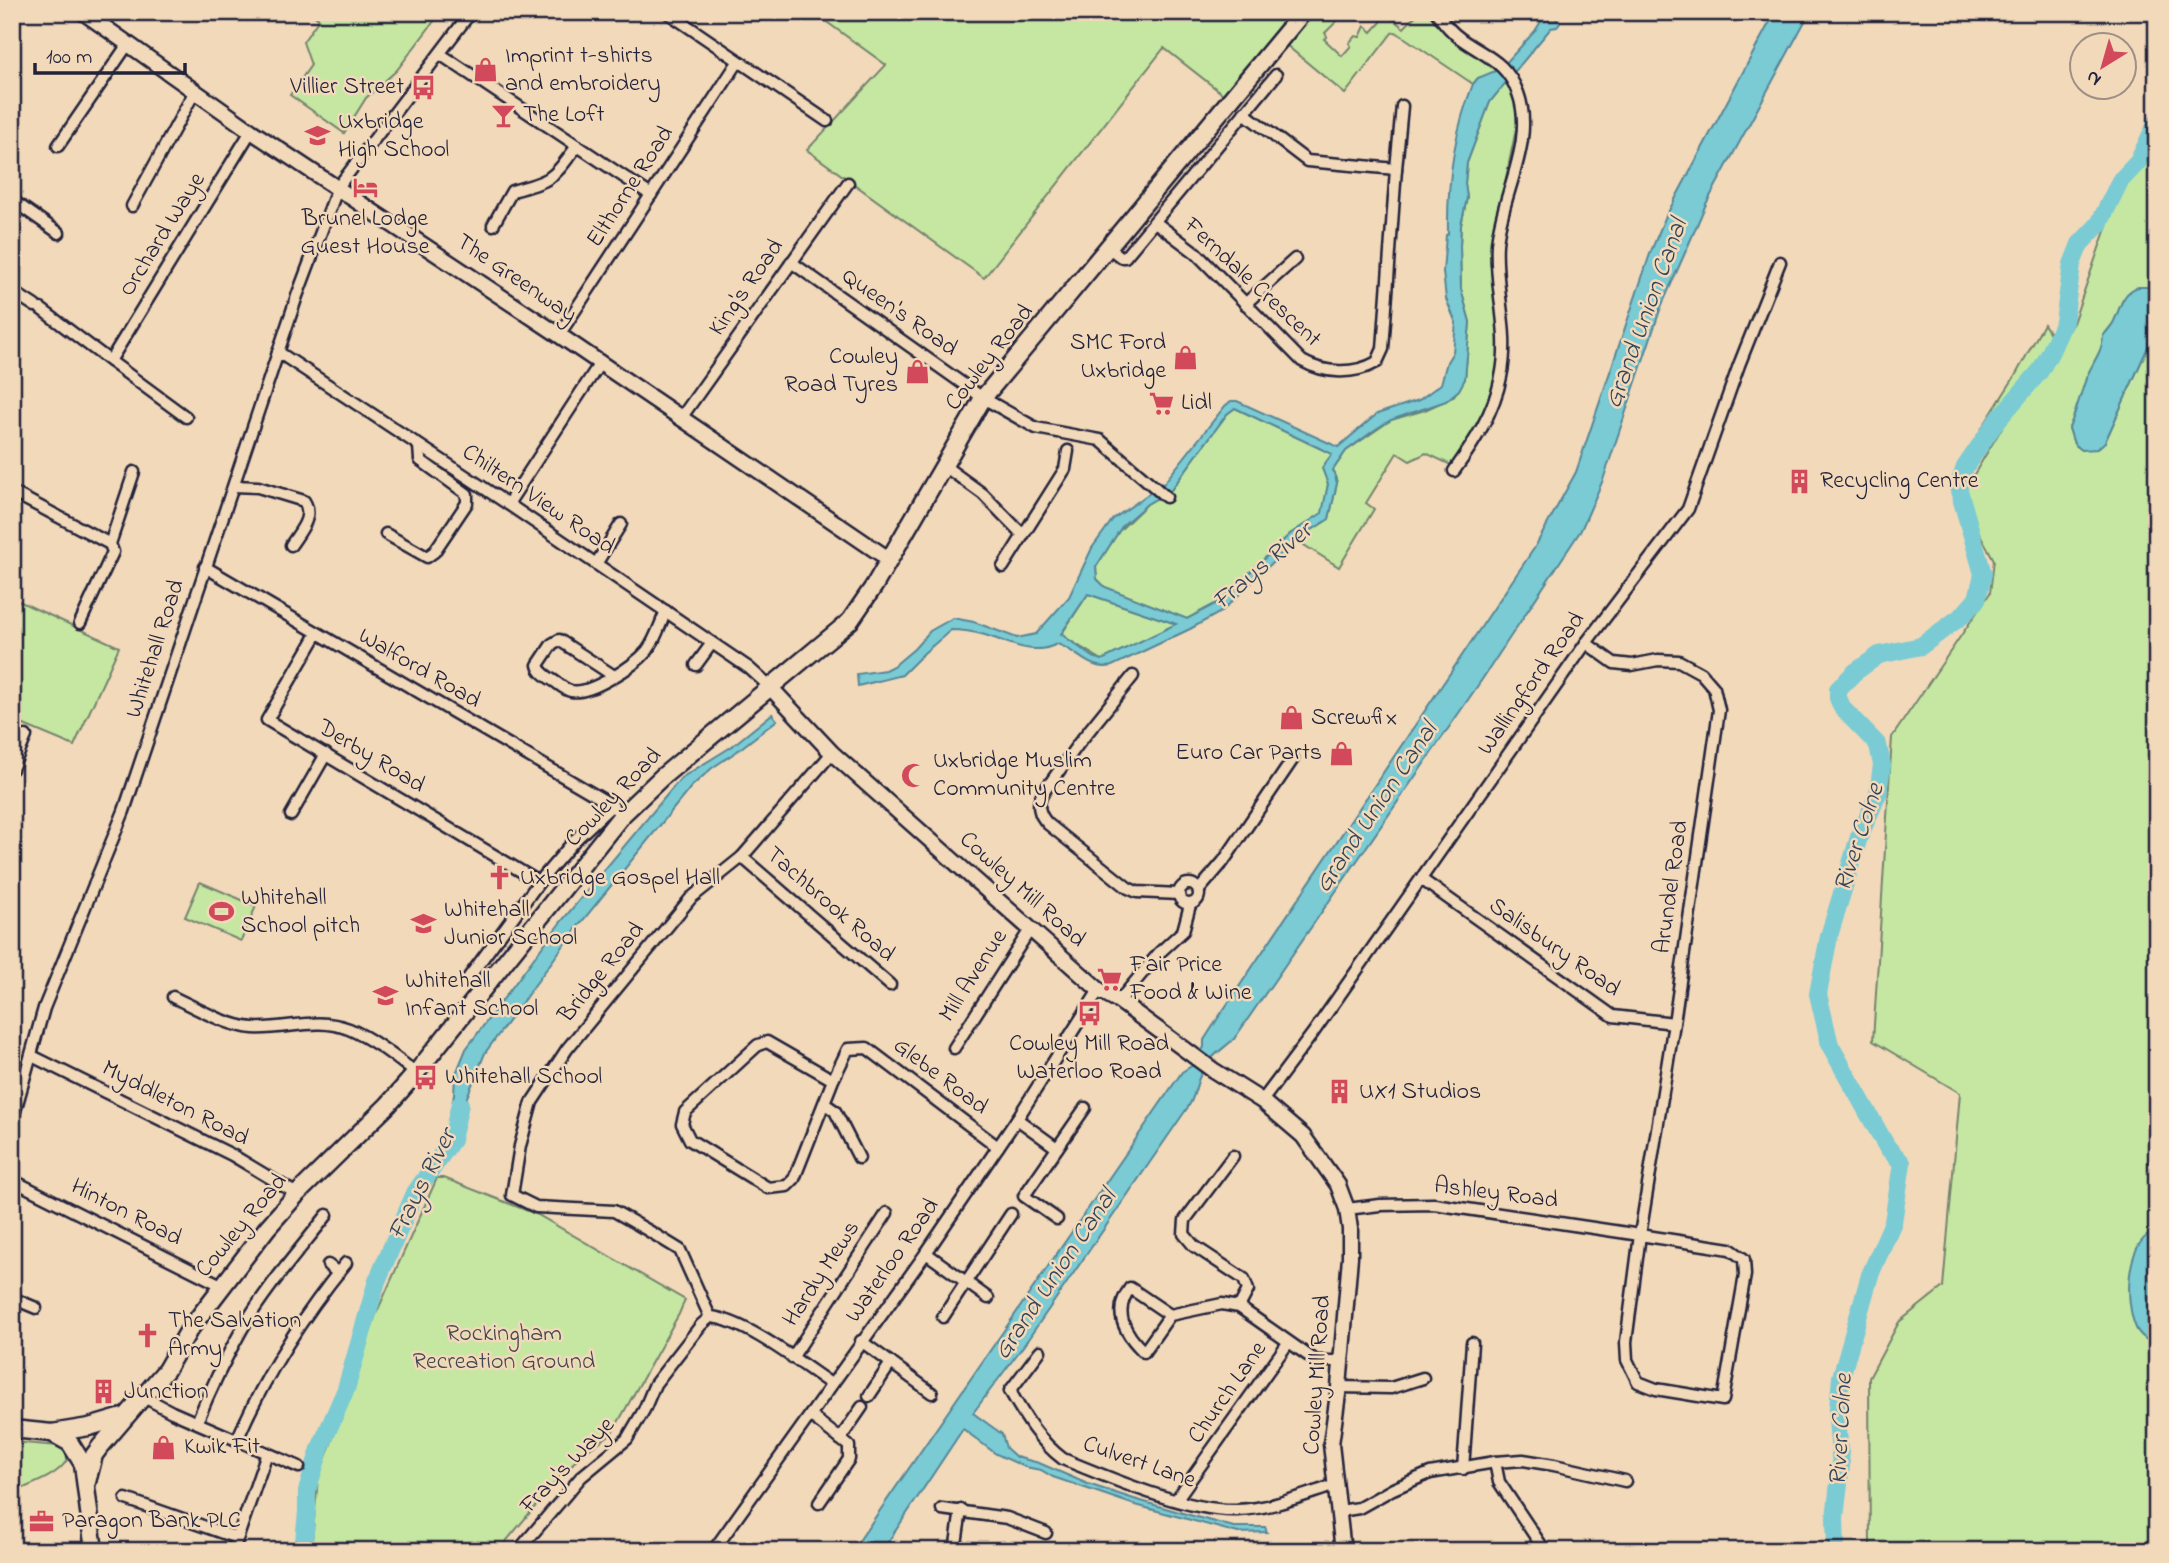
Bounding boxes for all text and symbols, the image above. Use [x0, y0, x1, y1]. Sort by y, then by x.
scale bar [35, 32, 186, 76]
north arrow [2068, 32, 2138, 102]
place label: Imprint t-shirts and embroidery [505, 39, 661, 103]
text: 100 m [46, 43, 92, 73]
shop icon: Imprint t-shirts and embroidery [471, 56, 499, 84]
text: N [2081, 63, 2108, 92]
place label: Villier Street [289, 70, 404, 105]
bus stop icon: Villier Street [410, 73, 438, 101]
place label: The Loft [523, 98, 605, 133]
bar icon: The Loft [489, 101, 517, 129]
place label: Uxbridge High School [338, 105, 449, 168]
street label: Elthorne Road [579, 119, 684, 255]
school or university icon: Uxbridge High School [304, 122, 332, 150]
street label: Orchard Waye [111, 166, 216, 305]
hotel icon: Brunel Lodge Guest House [351, 174, 379, 202]
place label: Brunel Lodge Guest House [301, 202, 430, 265]
street label: Ferndale Crescent [1174, 209, 1329, 356]
water label: Grand Union Canal [1595, 212, 1700, 414]
street label: The Greenway [448, 225, 584, 333]
street label: King's Road [701, 232, 794, 344]
street label: Queen's Road [834, 260, 965, 366]
street label: Cowley Road [937, 297, 1044, 420]
place label: SMC Ford Uxbridge [1070, 326, 1167, 389]
place label: Cowley Road Tyres [784, 340, 898, 404]
shop icon: SMC Ford Uxbridge [1172, 343, 1200, 371]
shop icon: Cowley Road Tyres [904, 357, 932, 385]
place label: Lidl [1181, 386, 1212, 421]
supermarket icon: Lidl [1147, 389, 1175, 417]
street label: Chiltern View Road [454, 436, 622, 565]
place label: Recycling Centre [1820, 464, 1979, 500]
building icon: Recycling Centre [1786, 467, 1814, 495]
water label: Frays River [1205, 512, 1324, 620]
street label: Whitehall Road [117, 575, 195, 723]
street label: Wallingford Road [1470, 605, 1595, 763]
street label: Walford Road [351, 620, 487, 719]
place label: Screwfix [1311, 701, 1397, 736]
shop icon: Screwfix [1277, 704, 1305, 732]
street label: Derby Road [309, 711, 432, 804]
water label: Grand Union Canal [1306, 713, 1450, 901]
place label: Euro Car Parts [1175, 736, 1322, 771]
shop icon: Euro Car Parts [1328, 739, 1356, 767]
street label: Cowley Road [557, 740, 672, 857]
place label: Uxbridge Muslim Community Centre [933, 744, 1115, 808]
mosque icon: Uxbridge Muslim Community Centre [899, 761, 927, 789]
water label: River Colne [1825, 778, 1896, 897]
street label: Arundel Road [1645, 818, 1699, 956]
street label: Cowley Mill Road [950, 823, 1094, 958]
street label: Tachbrook Road [757, 839, 903, 972]
place label: Uxbridge Gospel Hall [520, 861, 720, 896]
church icon: Uxbridge Gospel Hall [486, 864, 514, 892]
place label: Whitehall School pitch [241, 881, 360, 944]
street label: Salisbury Road [1480, 889, 1628, 1008]
place label: Whitehall Junior School [444, 893, 577, 956]
sports icon: Whitehall School pitch [207, 898, 235, 926]
school or university icon: Whitehall Junior School [410, 910, 438, 938]
street label: Bridge Road [550, 915, 654, 1032]
street label: Mill Avenue [931, 922, 1017, 1029]
place label: Fair Price Food & Wine [1129, 948, 1252, 1011]
place label: Whitehall Infant School [405, 964, 538, 1027]
supermarket icon: Fair Price Food & Wine [1096, 965, 1124, 993]
school or university icon: Whitehall Infant School [371, 981, 399, 1009]
bus stop icon: Cowley Mill Road Waterloo Road [1075, 999, 1103, 1027]
place label: Cowley Mill Road Waterloo Road [1009, 1027, 1170, 1090]
street label: Glebe Road [885, 1029, 995, 1125]
street label: Myddleton Road [95, 1052, 255, 1157]
place label: Whitehall School [445, 1060, 602, 1095]
bus stop icon: Whitehall School [411, 1063, 439, 1091]
place label: UX1 Studios [1359, 1075, 1481, 1110]
building icon: UX1 Studios [1325, 1078, 1353, 1106]
water label: Frays River [379, 1120, 469, 1247]
street label: Cowley Road [188, 1166, 297, 1287]
street label: Ashley Road [1432, 1169, 1561, 1220]
street label: Hinton Road [64, 1170, 188, 1256]
water label: Grand Union Canal [985, 1180, 1129, 1368]
street label: Waterloo Road [837, 1191, 949, 1330]
street label: Hardy Mews [775, 1214, 870, 1335]
street label: Cowley Mill Road [1295, 1293, 1342, 1456]
place label: The Salvation Army [168, 1304, 301, 1368]
park label: Rockingham Recreation Ground [413, 1317, 596, 1380]
church icon: The Salvation Army [134, 1321, 162, 1349]
street label: Church Lane [1180, 1334, 1276, 1451]
water label: River Colne [1820, 1372, 1864, 1487]
place label: Junction [124, 1375, 209, 1410]
building icon: Junction [90, 1378, 118, 1406]
street label: Fray's Waye [512, 1409, 624, 1524]
street label: Culvert Lane [1078, 1427, 1200, 1499]
place label: Kwik Fit [184, 1430, 260, 1465]
shop icon: Kwik Fit [150, 1433, 178, 1461]
place label: Paragon Bank PLC [62, 1504, 241, 1539]
office icon: Paragon Bank PLC [28, 1507, 56, 1535]

